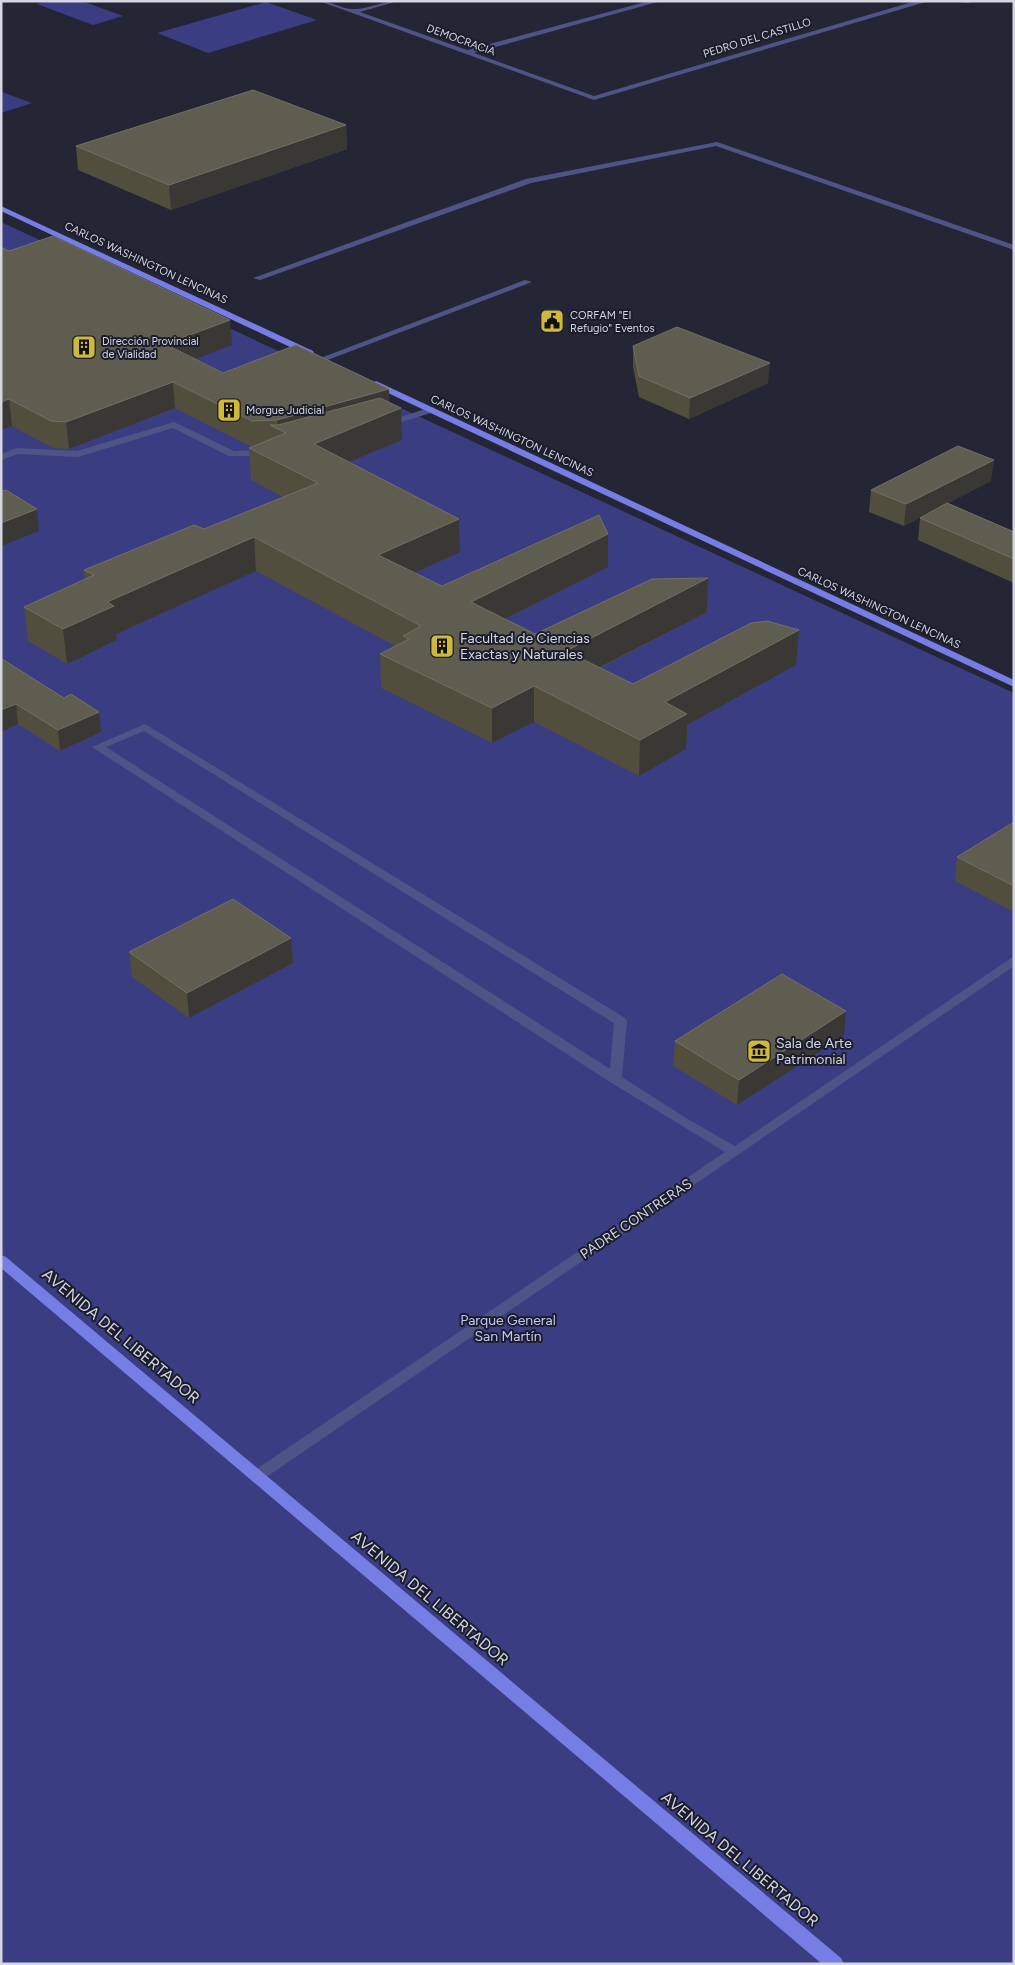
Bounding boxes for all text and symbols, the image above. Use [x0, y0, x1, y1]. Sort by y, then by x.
street label: PEDRO DEL CASTILLO [702, 15, 813, 61]
street label: DEMOCRACIA [425, 22, 498, 59]
street label: CARLOS WASHINGTON LENCINAS [62, 219, 230, 307]
public building icon: CORFAM "El Refugio" Eventos [539, 308, 565, 334]
place label: CORFAM "El Refugio" Eventos [570, 309, 655, 335]
building icon: Dirección Provincial de Vialidad [71, 334, 97, 360]
place label: Dirección Provincial de Vialidad [102, 335, 199, 361]
street label: CARLOS WASHINGTON LENCINAS [428, 392, 596, 480]
building icon: Morgue Judicial [216, 397, 242, 423]
place label: Morgue Judicial [246, 404, 324, 417]
street label: CARLOS WASHINGTON LENCINAS [795, 564, 963, 652]
place label: Facultad de Ciencias Exactas y Naturales [460, 630, 590, 663]
building icon: Facultad de Ciencias Exactas y Naturales [429, 633, 455, 659]
place label: Sala de Arte Patrimonial [776, 1035, 852, 1068]
museum icon: Sala de Arte Patrimonial [746, 1038, 772, 1064]
street label: PADRE CONTRERAS [577, 1175, 695, 1263]
street label: AVENIDA DEL LIBERTADOR [38, 1264, 204, 1408]
park label: Parque General San Martín [460, 1312, 556, 1345]
street label: AVENIDA DEL LIBERTADOR [347, 1526, 513, 1670]
street label: AVENIDA DEL LIBERTADOR [657, 1787, 823, 1931]

